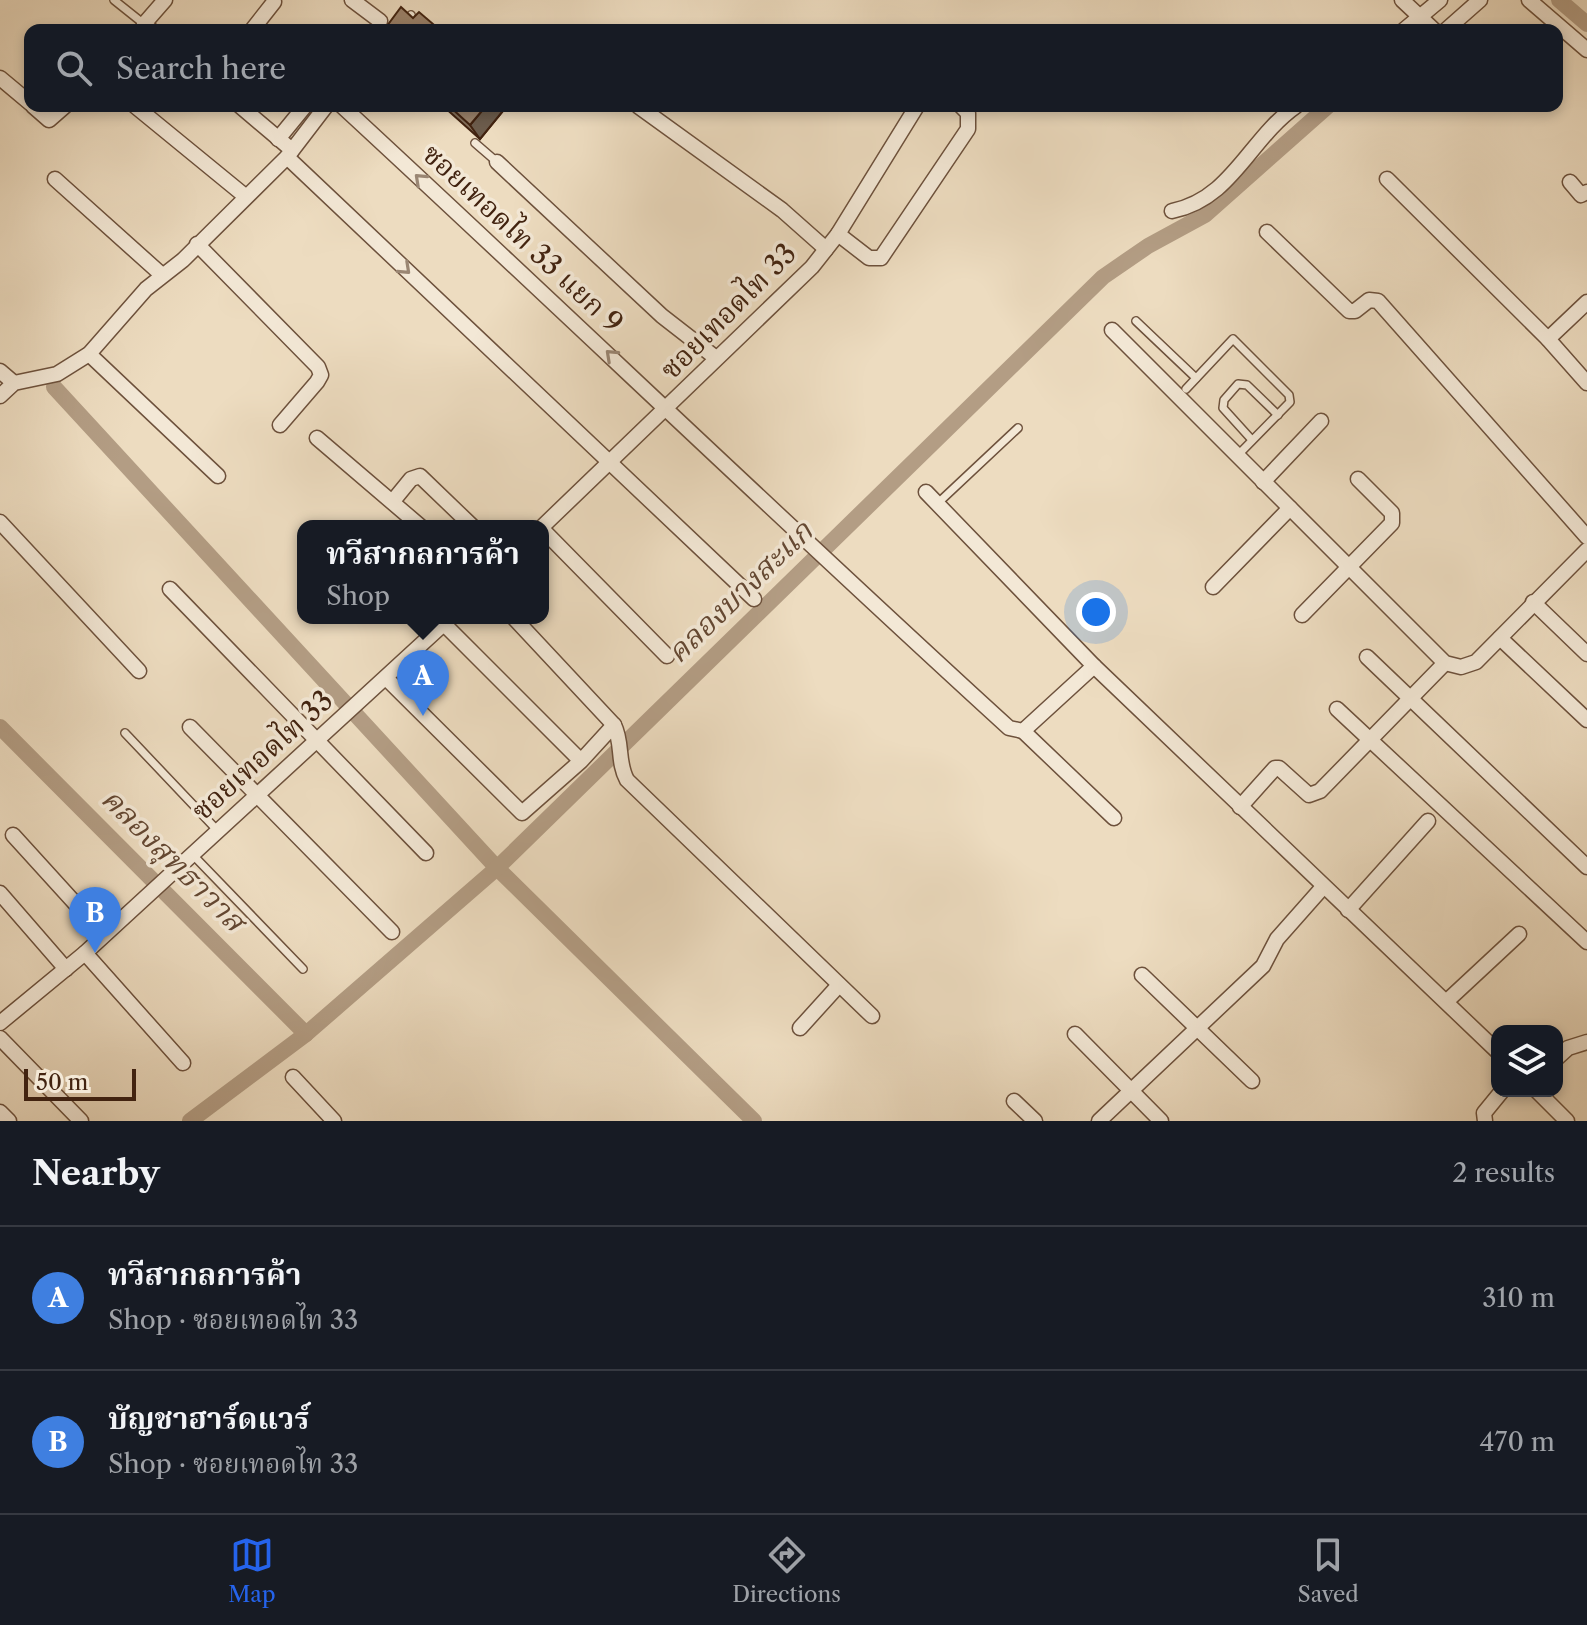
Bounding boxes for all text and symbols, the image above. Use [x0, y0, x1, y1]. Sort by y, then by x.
search box [24, 24, 1563, 112]
icon: search [52, 46, 96, 90]
text: Search here [116, 50, 286, 87]
street label: ซอยเทอดไท 33 แยก 9 [416, 135, 632, 340]
one-way arrow [415, 173, 429, 188]
street label: ซอยเทอดไท 33 [652, 235, 803, 386]
one-way arrow [395, 259, 410, 273]
one-way arrow [606, 350, 620, 365]
water label: คลองบางสะแก [659, 512, 821, 670]
popup [297, 520, 549, 624]
text: ทวีสากลการค้า [326, 535, 520, 572]
text: Shop [326, 580, 390, 612]
your location [1076, 592, 1116, 632]
pin: A [397, 650, 449, 716]
street label: ซอยเทอดไท 33 [183, 681, 340, 827]
water label: คลองสุทธาวาส [93, 780, 255, 942]
pin: B [69, 887, 121, 953]
map controls [1491, 1025, 1563, 1097]
button: layers [1491, 1025, 1563, 1097]
scale bar [24, 1065, 136, 1101]
text: 50 m [36, 1069, 88, 1096]
text: Nearby [32, 1152, 160, 1194]
text: 2 results [1452, 1157, 1555, 1189]
text: ทวีสากลการค้า [108, 1256, 302, 1293]
text: A [48, 1282, 68, 1314]
text: 310 m [1482, 1282, 1555, 1314]
text: Shop · ซอยเทอดไท 33 [108, 1304, 358, 1336]
text: บัญชาฮาร์ดแวร์ [108, 1400, 309, 1437]
text: B [48, 1426, 68, 1458]
text: 470 m [1480, 1426, 1555, 1458]
text: Shop · ซอยเทอดไท 33 [108, 1448, 358, 1480]
tab: Map [228, 1533, 276, 1608]
tab: Directions [732, 1533, 841, 1608]
tab: Saved [1298, 1533, 1359, 1608]

